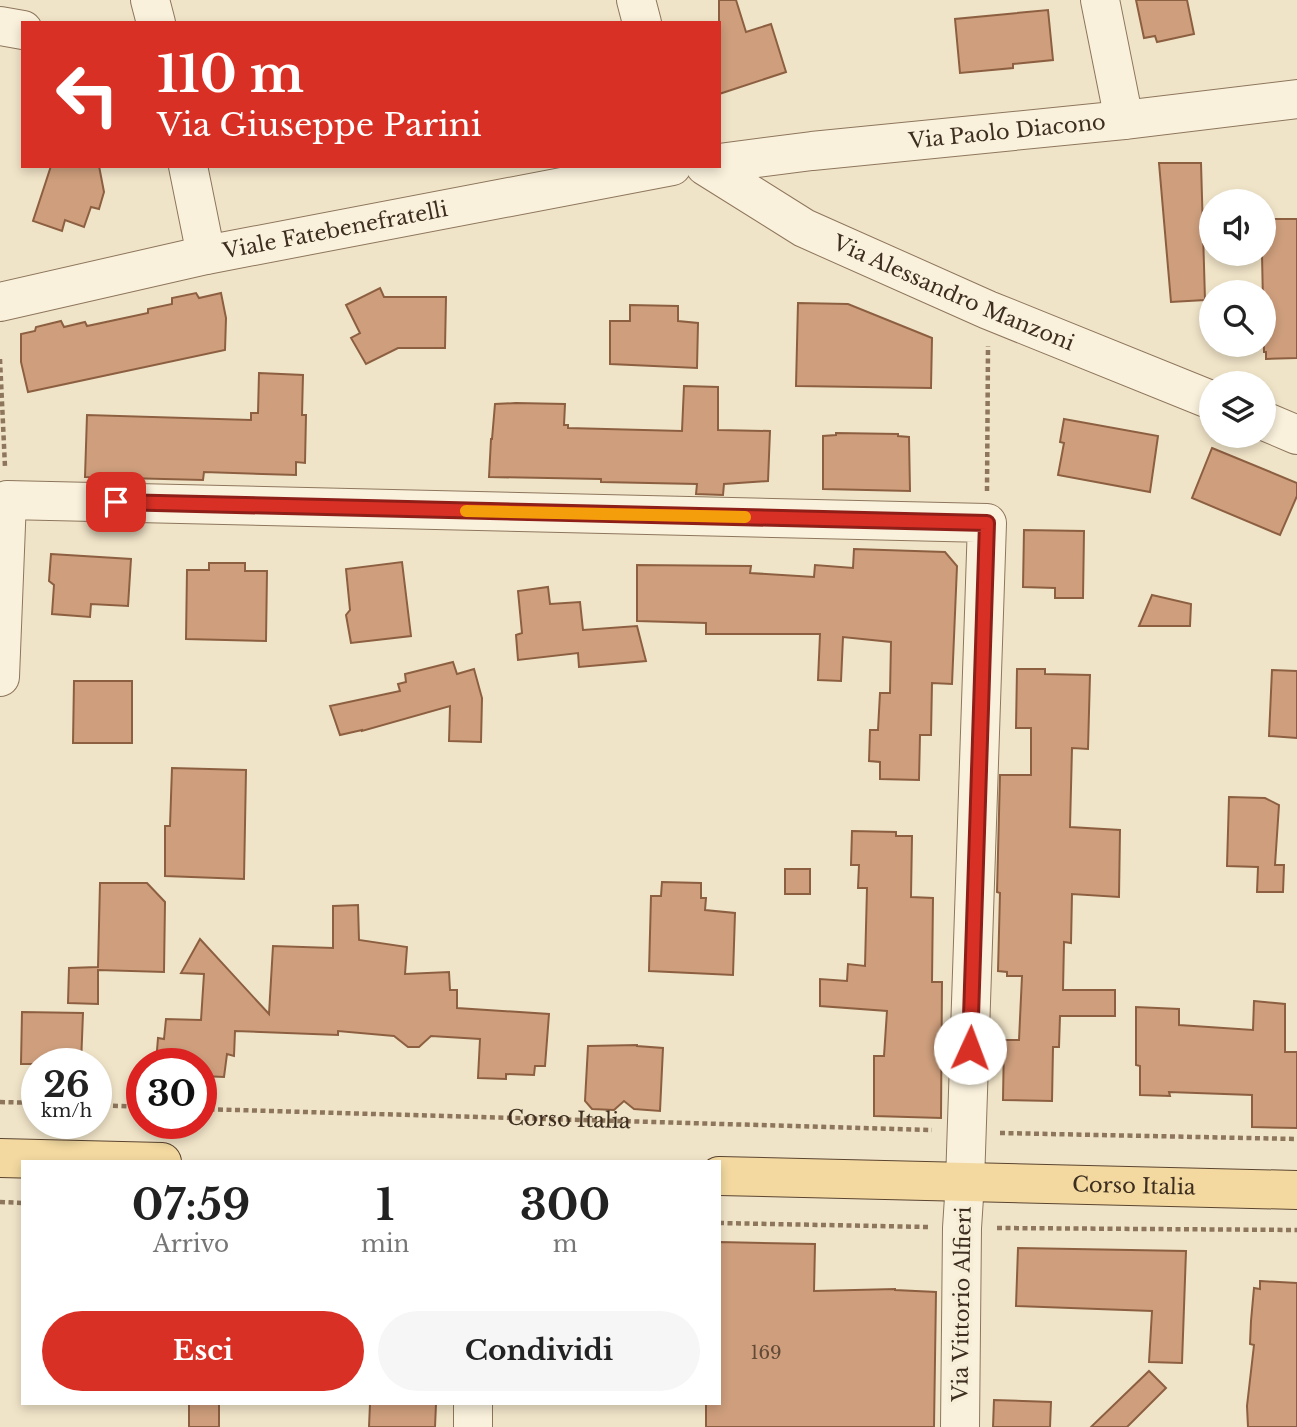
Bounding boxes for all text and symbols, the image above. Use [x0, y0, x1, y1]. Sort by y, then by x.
text: 110 m [157, 44, 304, 105]
icon: left [42, 49, 133, 140]
text: Via Giuseppe Parini [157, 105, 482, 145]
street label: Via Paolo Diacono [907, 109, 1107, 154]
map controls [1199, 189, 1276, 448]
button: sound [1199, 189, 1276, 266]
street label: Viale Fatebenefratelli [220, 196, 450, 265]
street label: Via Alessandro Manzoni [828, 229, 1078, 356]
button: search [1199, 280, 1276, 357]
button: layers [1199, 371, 1276, 448]
pin [86, 472, 146, 532]
icon: arrive [97, 483, 135, 521]
position arrow [933, 1011, 1007, 1085]
speed limit sign: 30 [126, 1048, 217, 1139]
text: 26 [43, 1063, 90, 1106]
text: km/h [41, 1100, 92, 1122]
street label: Corso Italia [507, 1105, 631, 1134]
street label: Corso Italia [1072, 1172, 1196, 1201]
text: 07:59 [132, 1179, 250, 1231]
text: 1 [376, 1179, 394, 1231]
text: 300 [520, 1179, 610, 1231]
street label: Via Vittorio Alfieri [947, 1206, 977, 1403]
text: Arrivo [153, 1230, 229, 1258]
text: min [361, 1230, 409, 1258]
text: m [553, 1230, 578, 1258]
button: Esci [42, 1311, 364, 1391]
button: Condividi [378, 1311, 700, 1391]
house number: 169 [750, 1342, 782, 1364]

